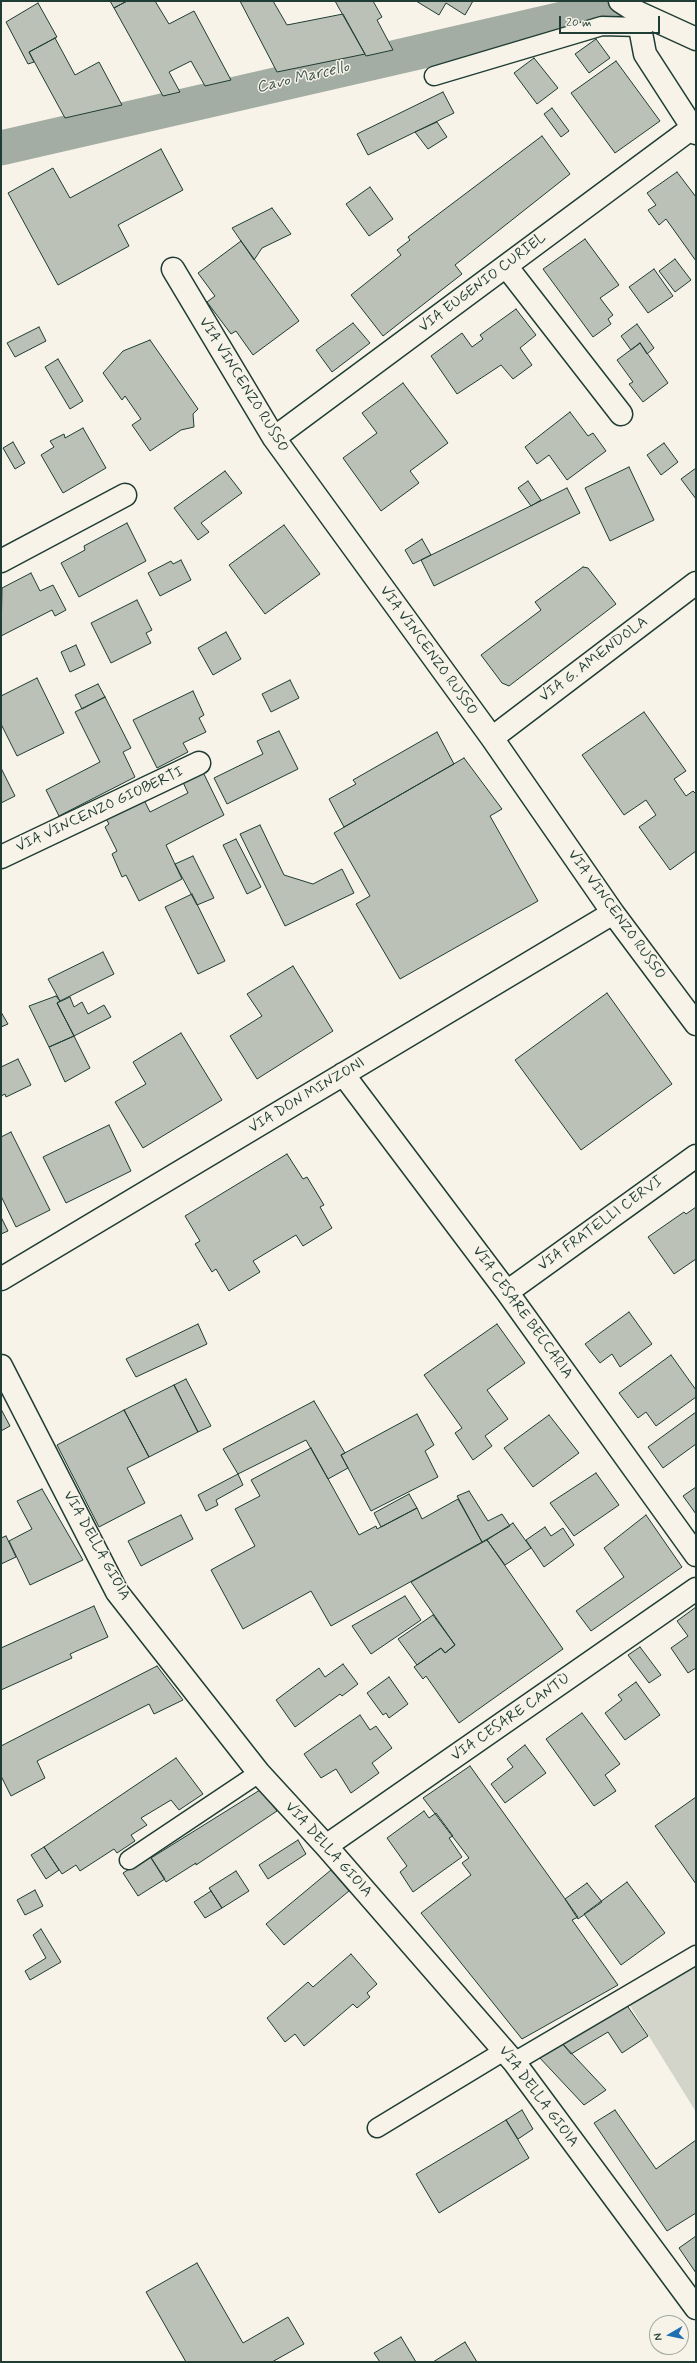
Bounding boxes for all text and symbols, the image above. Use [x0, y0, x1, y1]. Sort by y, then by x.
scale bar [561, 8, 662, 34]
text: 20 m [566, 15, 592, 31]
water label: Cavo Marcello [255, 58, 351, 98]
street label: VIA EUGENIO CURIEL [416, 229, 550, 337]
street label: VIA VINCENZO RUSSO [194, 314, 292, 456]
street label: VIA VINCENZO RUSSO [375, 583, 481, 719]
street label: VIA G. AMENDOLA [536, 613, 652, 707]
street label: VIA VINCENZO GIOBERTI [13, 763, 187, 857]
street label: VIA VINCENZO RUSSO [563, 847, 669, 983]
street label: VIA DON MINZONI [246, 1054, 368, 1138]
street label: VIA FRATELLI CERVI [535, 1173, 667, 1275]
street label: VIA CESARE BECCARIA [468, 1243, 576, 1383]
street label: VIA DELLA GIOIA [59, 1488, 133, 1604]
street label: VIA CESARE CANTÙ [448, 1670, 574, 1766]
street label: VIA DELLA GIOIA [280, 1799, 376, 1901]
street label: VIA DELLA GIOIA [494, 2043, 582, 2151]
north arrow [649, 2315, 689, 2355]
text: N [651, 2332, 666, 2341]

